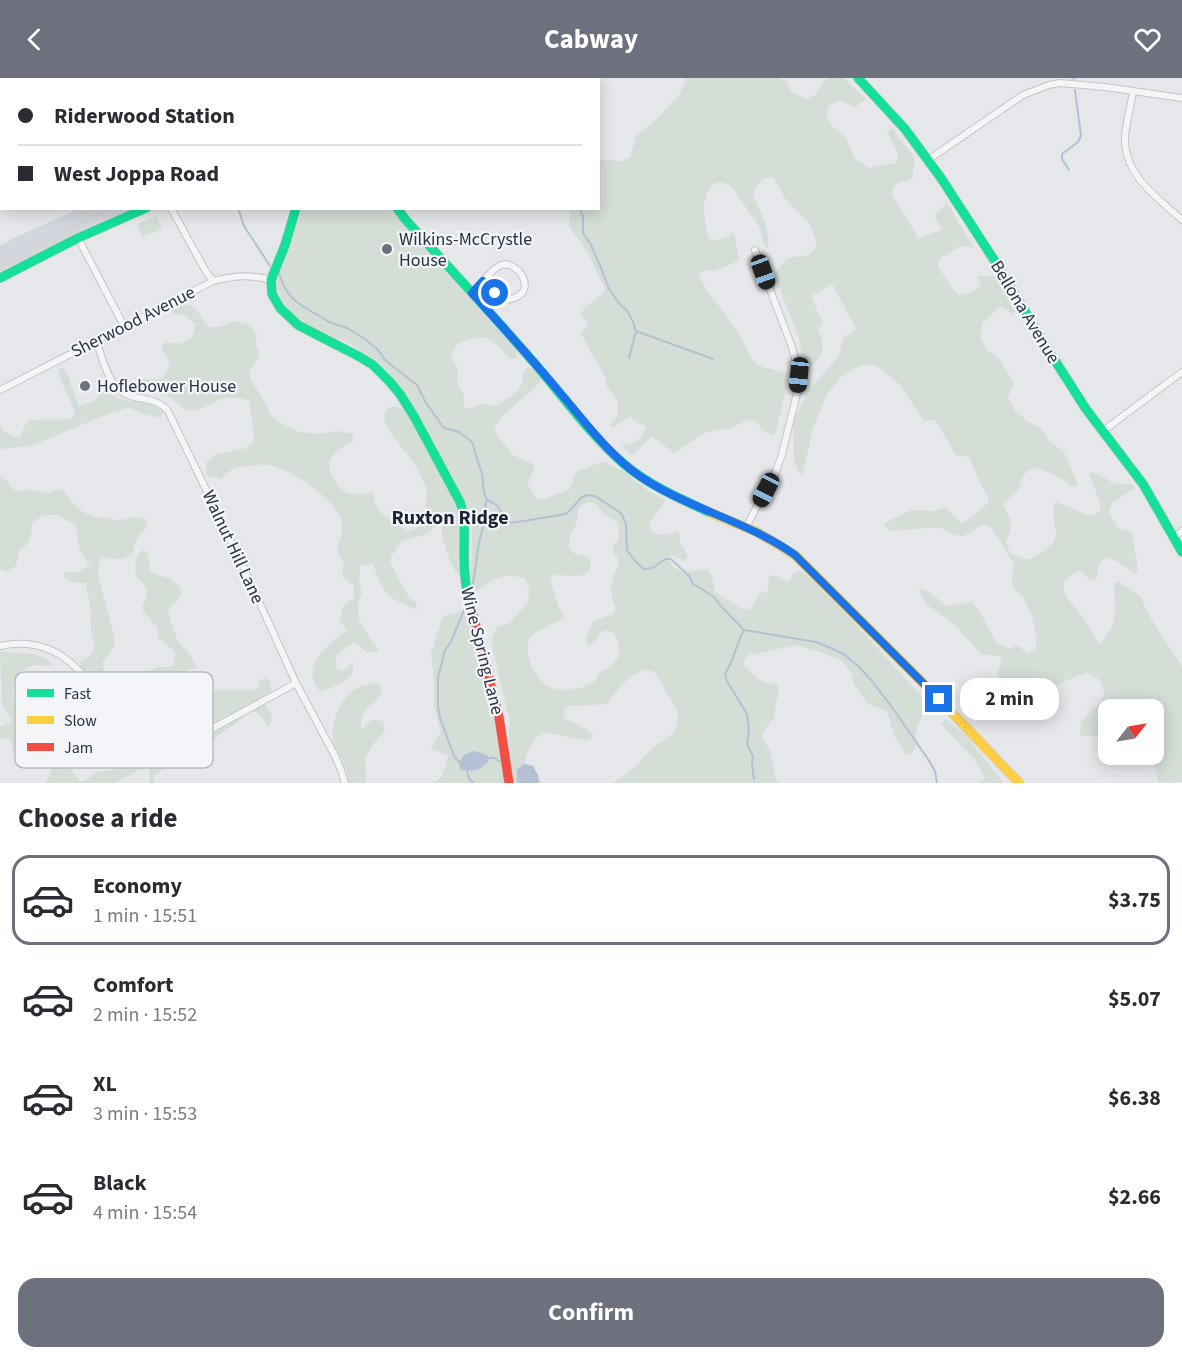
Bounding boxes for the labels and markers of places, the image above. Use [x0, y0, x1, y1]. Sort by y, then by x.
place label: Wilkins-McCrystle House [399, 227, 532, 273]
marker: Wilkins-McCrystle House [380, 242, 394, 256]
place label: Hoflebower House [97, 374, 236, 399]
marker: Hoflebower House [78, 379, 92, 393]

